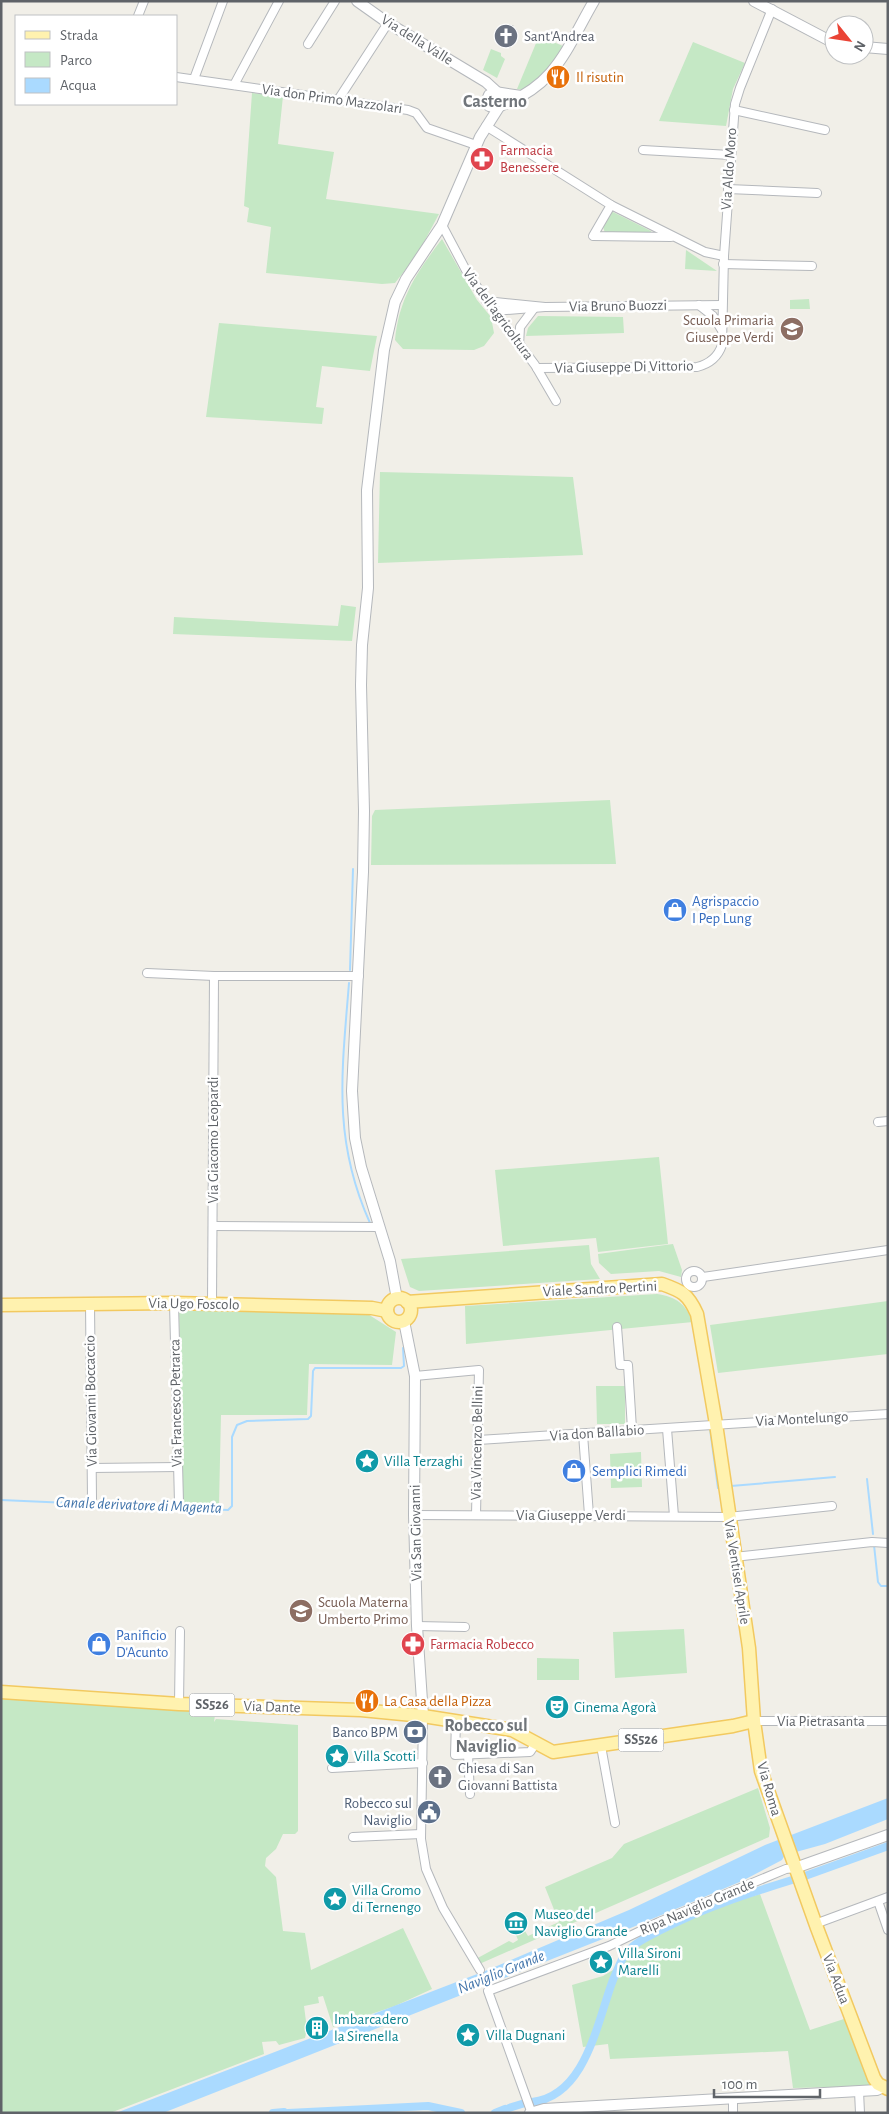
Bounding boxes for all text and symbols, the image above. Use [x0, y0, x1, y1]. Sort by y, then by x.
street label: Via della Valle [378, 12, 456, 68]
legend [15, 15, 178, 105]
north arrow [824, 15, 874, 65]
church icon: Sant'Andrea [493, 23, 519, 49]
text: Strada [60, 28, 98, 43]
place label: Sant'Andrea [524, 29, 595, 44]
text: N [851, 38, 868, 54]
text: Parco [60, 53, 92, 68]
restaurant icon: Il risutin [545, 64, 571, 90]
place label: Il risutin [576, 70, 624, 85]
text: Acqua [60, 78, 96, 93]
street label: Via don Primo Mazzolari [261, 82, 403, 116]
district label: Casterno [463, 93, 527, 111]
street label: Via Aldo Moro [719, 127, 739, 211]
place label: Farmacia Benessere [500, 143, 559, 175]
pharmacy icon: Farmacia Benessere [469, 146, 495, 172]
street label: Via dell'agricoltura [460, 265, 536, 363]
street label: Via Bruno Buozzi [569, 298, 667, 314]
place label: Scuola Primaria Giuseppe Verdi [683, 313, 774, 345]
school or university icon: Scuola Primaria Giuseppe Verdi [779, 316, 805, 342]
street label: Via Giuseppe Di Vittorio [554, 358, 694, 376]
place label: Agrispaccio I Pep Lung [692, 894, 759, 926]
shop icon: Agrispaccio I Pep Lung [662, 897, 688, 923]
street label: Via Giacomo Leopardi [206, 1077, 221, 1203]
street label: Viale Sandro Pertini [542, 1279, 658, 1299]
street label: Via Ugo Foscolo [148, 1296, 240, 1312]
street label: Via Giovanni Boccaccio [82, 1335, 100, 1467]
street label: Via Francesco Petrarca [167, 1339, 185, 1467]
street label: Via Vincenzo Bellini [468, 1385, 486, 1501]
street label: Via Montelungo [755, 1409, 849, 1429]
street label: Via don Ballabio [549, 1422, 645, 1444]
place icon: Villa Terzaghi [354, 1448, 380, 1474]
place label: Villa Terzaghi [384, 1454, 463, 1469]
shop icon: Semplici Rimedi [561, 1458, 587, 1484]
place label: Semplici Rimedi [592, 1464, 687, 1479]
street label: Via San Giovanni [408, 1484, 424, 1582]
water label: Canale derivatore di Magenta [56, 1494, 222, 1516]
street label: Via Giuseppe Verdi [516, 1508, 626, 1523]
street label: Via Ventisei Aprile [721, 1519, 753, 1626]
place label: Scuola Materna Umberto Primo [318, 1595, 408, 1627]
school or university icon: Scuola Materna Umberto Primo [288, 1598, 314, 1624]
place label: Panificio D'Acunto [116, 1628, 168, 1660]
shop icon: Panificio D'Acunto [86, 1631, 112, 1657]
pharmacy icon: Farmacia Robecco [400, 1631, 426, 1657]
place label: Farmacia Robecco [430, 1637, 534, 1652]
restaurant icon: La Casa della Pizza [354, 1688, 380, 1714]
road number: SS526 [190, 1694, 234, 1716]
place label: La Casa della Pizza [384, 1694, 492, 1709]
theatre icon: Cinema Agorà [544, 1694, 570, 1720]
street label: Via Dante [243, 1699, 301, 1715]
place label: Cinema Agorà [574, 1700, 656, 1715]
street label: Via Pietrasanta [777, 1714, 865, 1729]
district label: Robecco sul Naviglio [444, 1717, 528, 1756]
bank icon: Banco BPM [402, 1719, 428, 1745]
place label: Banco BPM [332, 1725, 398, 1740]
road number: SS526 [618, 1728, 664, 1752]
place icon: Villa Scotti [324, 1743, 350, 1769]
place label: Villa Scotti [354, 1749, 416, 1764]
street label: Via Roma [754, 1760, 784, 1818]
place label: Chiesa di San Giovanni Battista [458, 1761, 558, 1793]
church icon: Chiesa di San Giovanni Battista [427, 1764, 453, 1790]
place label: Robecco sul Naviglio [344, 1796, 412, 1828]
public building icon: Robecco sul Naviglio [416, 1799, 442, 1825]
street label: Ripa Naviglio Grande [638, 1876, 756, 1938]
place label: Villa Gromo di Ternengo [352, 1883, 421, 1915]
place icon: Villa Gromo di Ternengo [322, 1886, 348, 1912]
place label: Museo del Naviglio Grande [534, 1907, 628, 1939]
museum icon: Museo del Naviglio Grande [503, 1910, 529, 1936]
place label: Villa Sironi Marelli [618, 1946, 681, 1978]
water label: Naviglio Grande [455, 1947, 547, 1997]
place icon: Villa Sironi Marelli [588, 1949, 614, 1975]
street label: Via Adua [820, 1952, 852, 2006]
place label: Imbarcadero la Sirenella [334, 2012, 409, 2044]
building icon: Imbarcadero la Sirenella [304, 2015, 330, 2041]
place icon: Villa Dugnani [455, 2022, 481, 2048]
place label: Villa Dugnani [486, 2028, 565, 2043]
scale bar [714, 2066, 820, 2098]
text: 100 m [722, 2077, 757, 2092]

